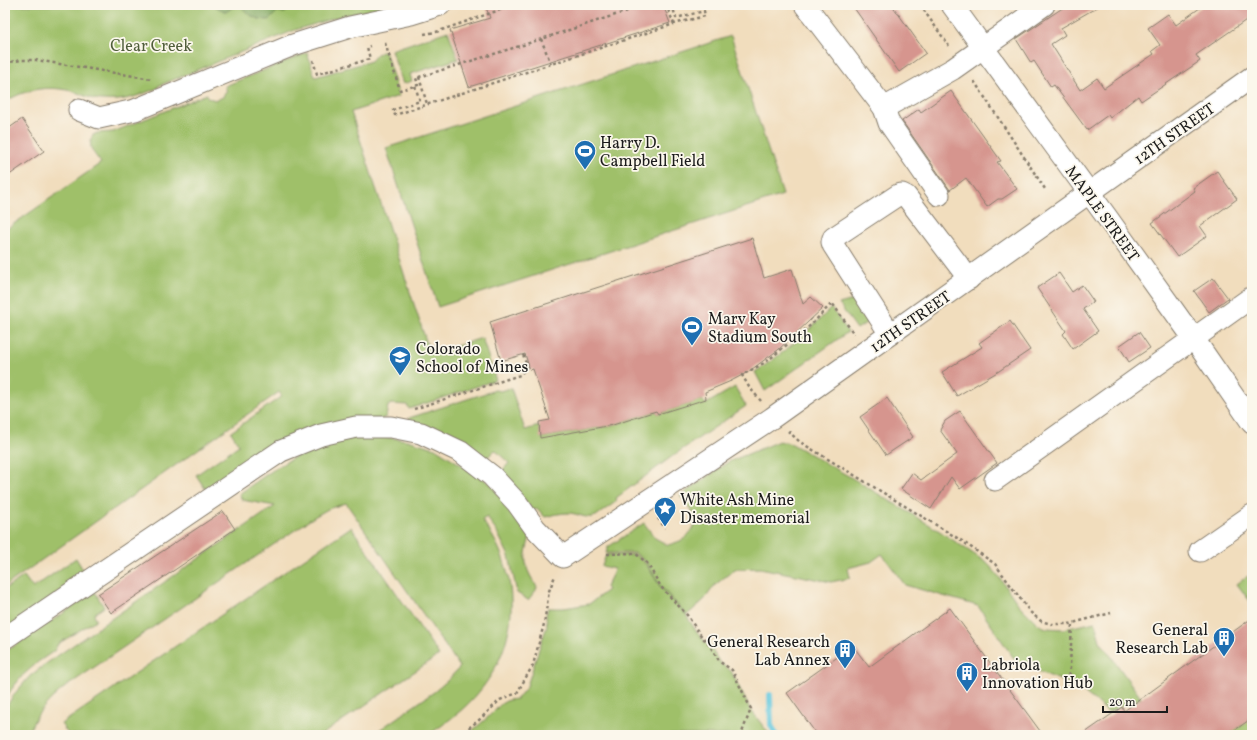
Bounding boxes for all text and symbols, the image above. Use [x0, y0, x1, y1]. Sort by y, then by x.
park label: Clear Creek [110, 36, 192, 58]
street label: 12TH STREET [1130, 99, 1220, 171]
place label: Harry D. Campbell Field [600, 133, 705, 173]
sports icon: Harry D. Campbell Field [572, 138, 598, 171]
street label: MAPLE STREET [1059, 162, 1144, 267]
street label: 12TH STREET [866, 287, 956, 359]
place label: Marv Kay Stadium South [708, 309, 812, 349]
sports icon: Marv Kay Stadium South [679, 314, 705, 347]
place label: Colorado School of Mines [416, 339, 529, 379]
school or university icon: Colorado School of Mines [387, 344, 413, 377]
place label: White Ash Mine Disaster memorial [680, 490, 810, 530]
place icon: White Ash Mine Disaster memorial [652, 495, 678, 528]
place label: General Research Lab [1116, 620, 1208, 660]
building icon: General Research Lab [1211, 625, 1237, 658]
place label: General Research Lab Annex [707, 632, 830, 672]
building icon: General Research Lab Annex [832, 637, 858, 670]
place label: Labriola Innovation Hub [982, 655, 1093, 695]
building icon: Labriola Innovation Hub [954, 660, 980, 693]
scale bar [1103, 688, 1167, 714]
text: 20 m [1109, 695, 1136, 711]

